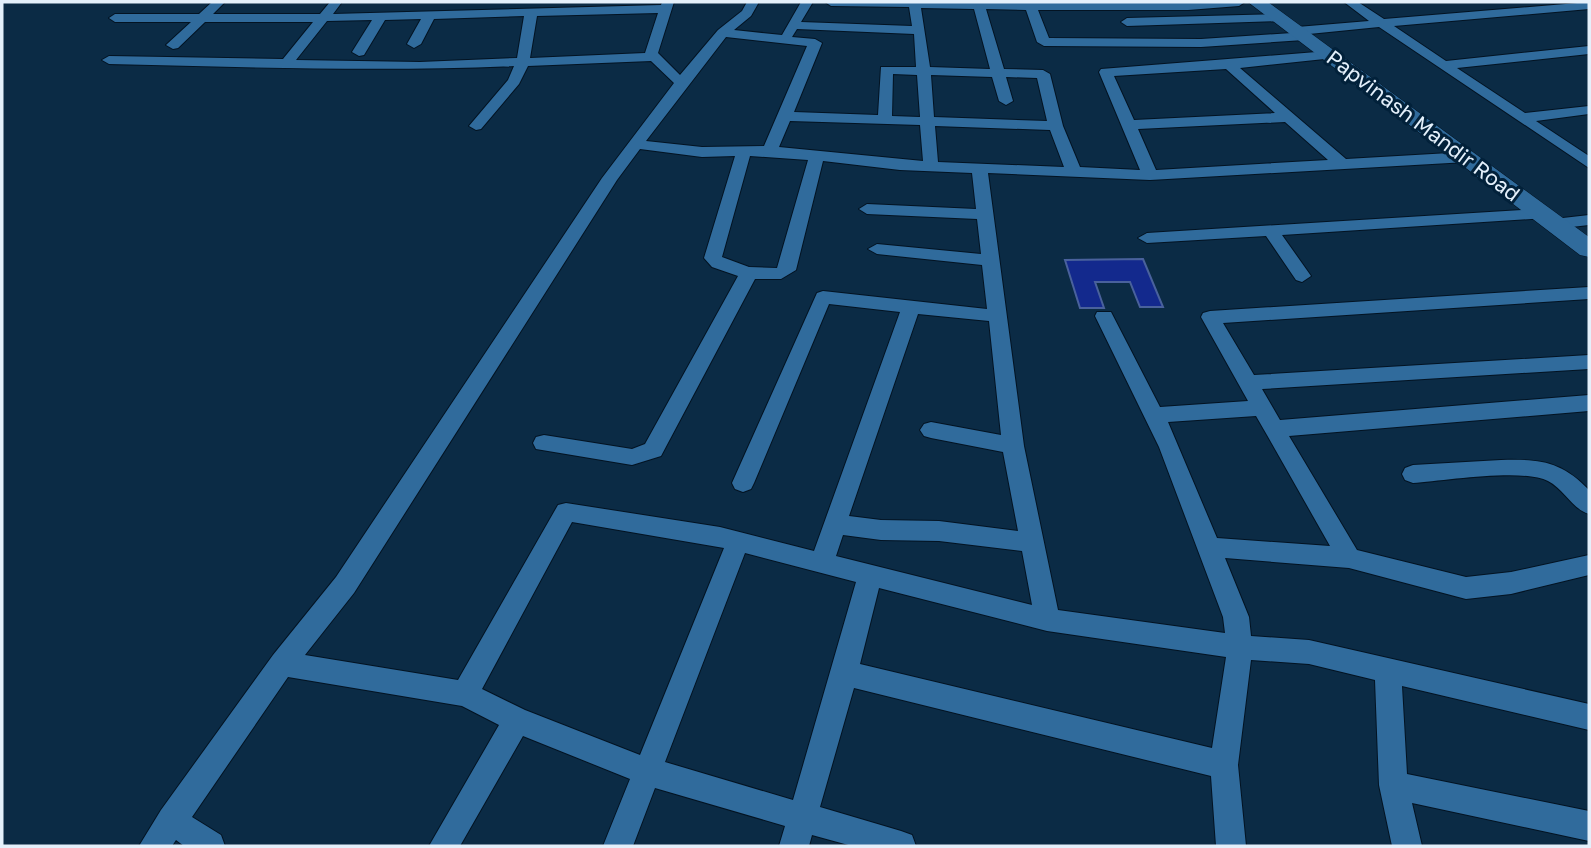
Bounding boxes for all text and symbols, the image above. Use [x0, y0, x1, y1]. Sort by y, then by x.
street label: Papvinash Mandir Road [1322, 44, 1526, 206]

